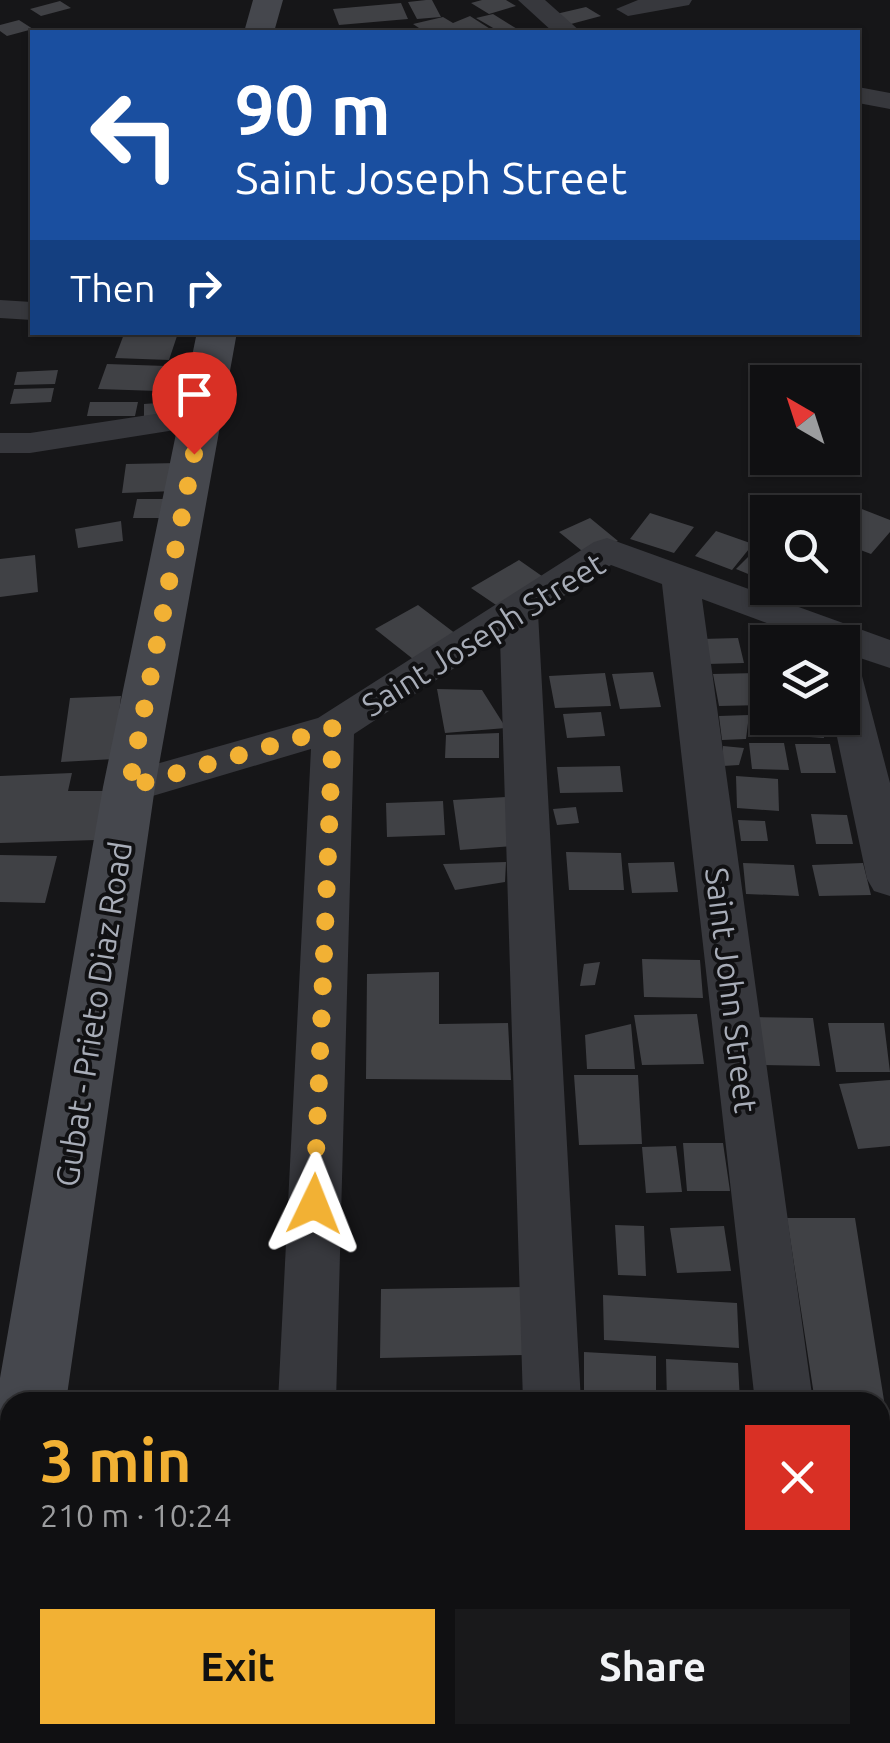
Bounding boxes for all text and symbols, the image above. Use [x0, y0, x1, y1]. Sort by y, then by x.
icon: left [70, 70, 200, 200]
text: 90 m [235, 70, 391, 148]
text: Saint Joseph Street [235, 152, 627, 203]
icon: right [176, 260, 231, 315]
text: Then [70, 267, 156, 309]
pin [152, 352, 237, 455]
north arrow [750, 365, 860, 475]
map controls [750, 365, 860, 735]
icon: arrive [167, 367, 222, 422]
button: search [750, 495, 860, 605]
street label: Saint Joseph Street [355, 545, 611, 723]
button: layers [750, 625, 860, 735]
street label: Gubat - Prieto Diaz Road [48, 839, 138, 1189]
street label: Saint John Street [699, 865, 765, 1115]
position arrow [262, 1152, 366, 1256]
button: close [745, 1425, 850, 1530]
text: 3 min [40, 1426, 192, 1493]
text: 210 m · 10:24 [40, 1497, 232, 1533]
button: Exit [40, 1609, 435, 1724]
button: Share [455, 1609, 850, 1724]

